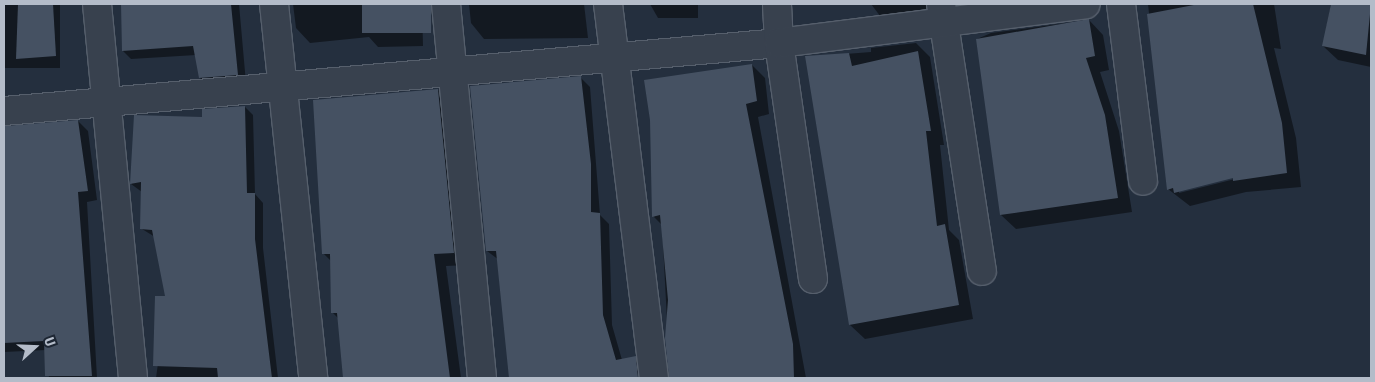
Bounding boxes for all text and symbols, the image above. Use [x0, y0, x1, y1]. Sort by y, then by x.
north arrow [10, 322, 60, 372]
text: U [40, 335, 59, 348]

